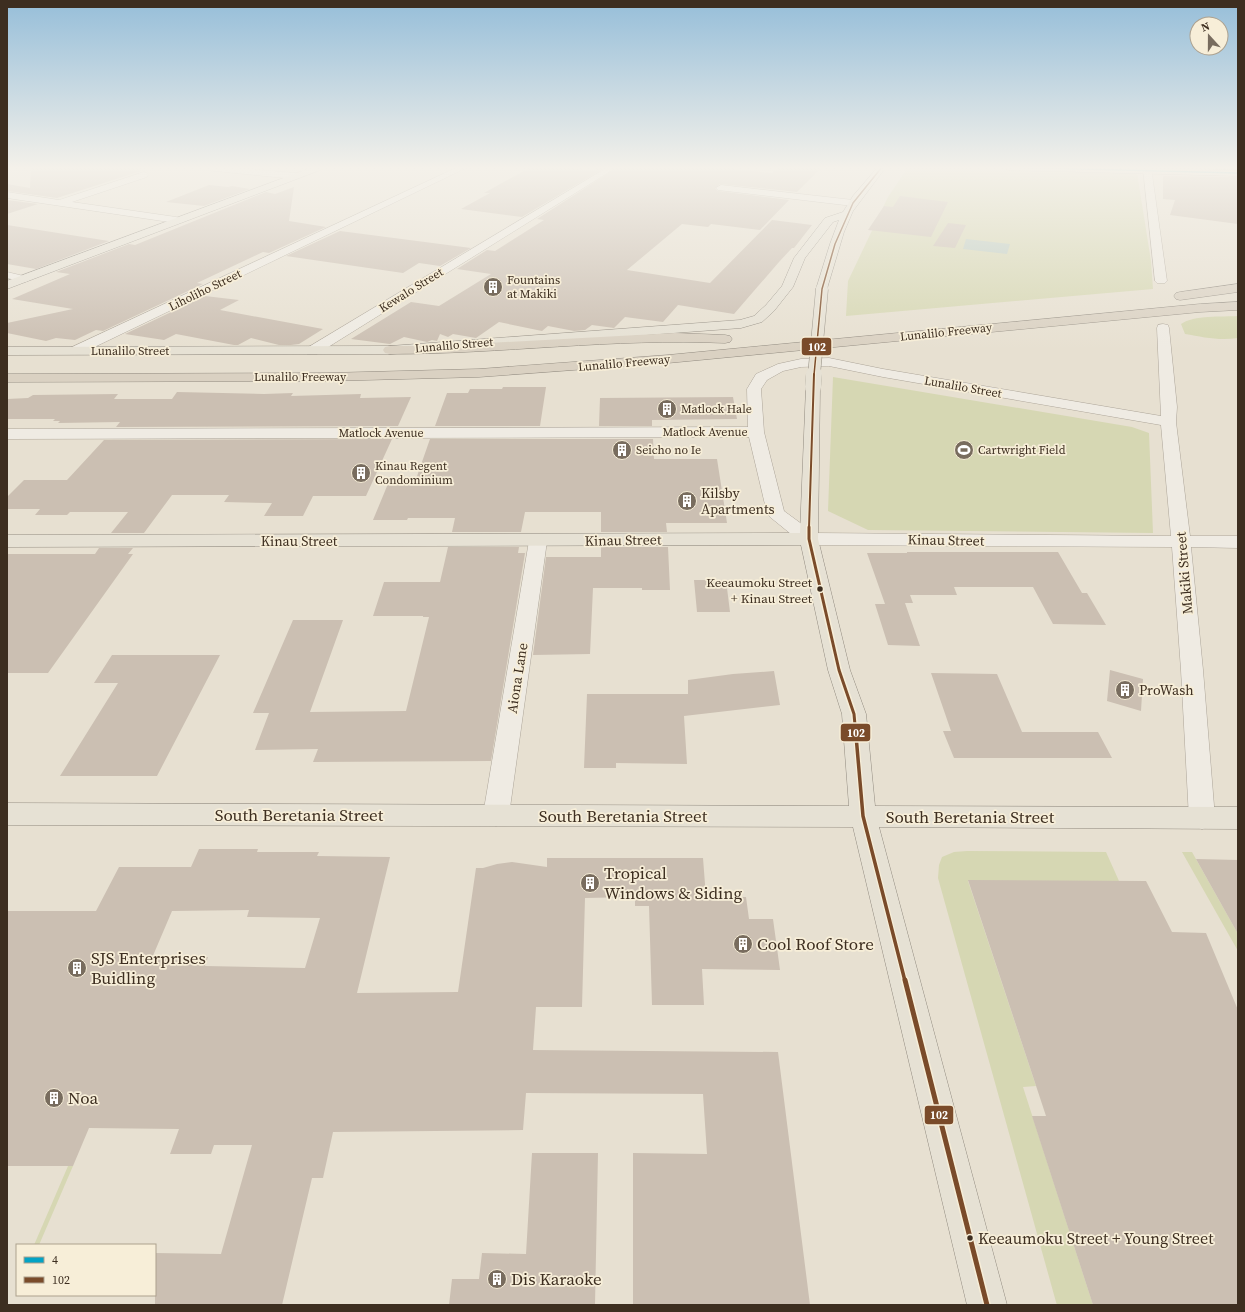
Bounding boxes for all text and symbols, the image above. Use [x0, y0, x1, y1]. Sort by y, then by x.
north arrow [1189, 16, 1229, 56]
text: N [1199, 19, 1212, 36]
street label: Kewalo Street [376, 264, 446, 316]
street label: Liholiho Street [166, 265, 244, 315]
place label: Fountains at Makiki [507, 272, 560, 302]
building icon: Fountains at Makiki [482, 276, 504, 298]
street label: Lunalilo Freeway [899, 319, 994, 345]
street label: Lunalilo Street [414, 334, 494, 356]
line badge: 102 [801, 337, 832, 356]
text: 102 [808, 340, 826, 355]
street label: Lunalilo Street [91, 343, 169, 359]
street label: Lunalilo Freeway [577, 351, 671, 375]
street label: Lunalilo Freeway [254, 369, 347, 385]
street label: Lunalilo Street [923, 372, 1003, 402]
building icon: Matlock Hale [656, 398, 678, 420]
place label: Matlock Hale [681, 401, 752, 417]
street label: Matlock Avenue [662, 424, 748, 440]
street label: Matlock Avenue [338, 425, 424, 441]
building icon: Seicho no Ie [611, 439, 633, 461]
sports icon: Cartwright Field [953, 439, 975, 461]
place label: Seicho no Ie [636, 442, 701, 458]
place label: Cartwright Field [978, 442, 1066, 458]
place label: Kinau Regent Condominium [375, 458, 453, 488]
building icon: Kinau Regent Condominium [350, 462, 372, 484]
place label: Kilsby Apartments [701, 483, 775, 519]
building icon: Kilsby Apartments [676, 490, 698, 512]
street label: Kinau Street [584, 529, 662, 551]
street label: Kinau Street [907, 529, 985, 551]
street label: Kinau Street [261, 531, 338, 551]
street label: Makiki Street [1170, 531, 1198, 615]
place label: Keeaumoku Street + Kinau Street [706, 574, 813, 607]
marker: Keeaumoku Street + Kinau Street [815, 584, 825, 594]
street label: Aiona Lane [502, 641, 532, 715]
building icon: ProWash [1114, 679, 1136, 701]
place label: ProWash [1139, 680, 1194, 700]
line badge: 102 [840, 723, 871, 742]
text: 102 [847, 726, 865, 741]
street label: South Beretania Street [215, 803, 384, 827]
street label: South Beretania Street [539, 804, 708, 828]
street label: South Beretania Street [886, 805, 1055, 829]
place label: Tropical Windows & Siding [604, 861, 742, 905]
building icon: Tropical Windows & Siding [579, 872, 601, 894]
place label: Cool Roof Store [757, 932, 874, 956]
building icon: Cool Roof Store [732, 933, 754, 955]
place label: SJS Enterprises Buidling [91, 946, 206, 990]
building icon: SJS Enterprises Buidling [66, 957, 88, 979]
place label: Noa [68, 1086, 99, 1110]
building icon: Noa [43, 1087, 65, 1109]
line badge: 102 [924, 1105, 954, 1125]
text: 102 [930, 1108, 948, 1123]
place label: Keeaumoku Street + Young Street [978, 1227, 1214, 1249]
marker: Keeaumoku Street + Young Street [965, 1233, 975, 1243]
legend [16, 1244, 156, 1296]
text: 4 [52, 1252, 58, 1268]
place label: Dis Karaoke [511, 1267, 602, 1291]
building icon: Dis Karaoke [486, 1268, 508, 1290]
text: 102 [52, 1272, 70, 1288]

